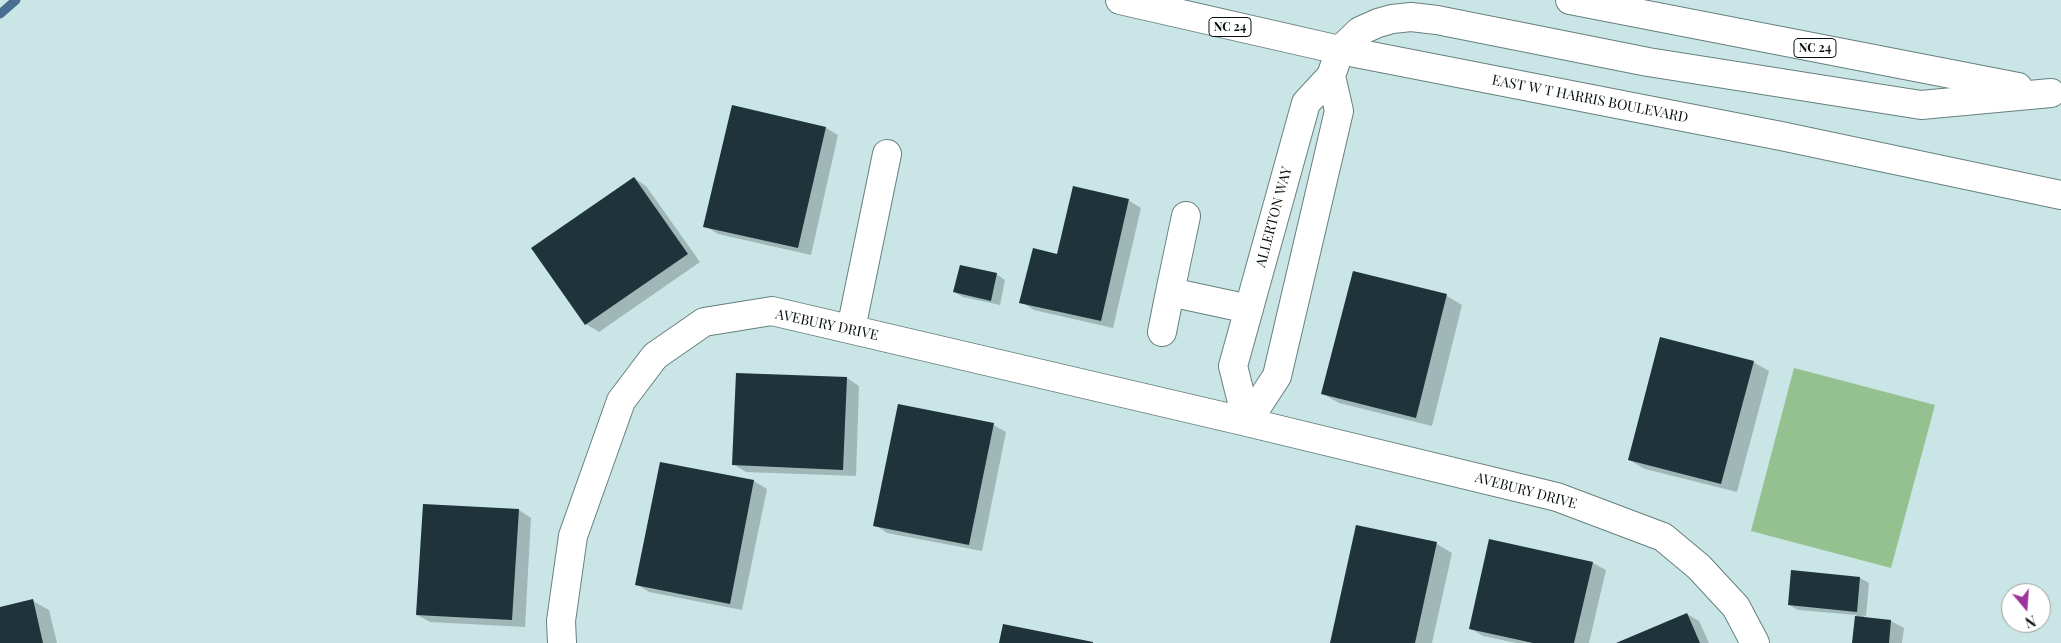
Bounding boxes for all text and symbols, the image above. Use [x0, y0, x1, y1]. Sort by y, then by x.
road number: NC 24 [1209, 18, 1251, 36]
road number: NC 24 [1794, 38, 1836, 58]
street label: EAST W T HARRIS BOULEVARD [1490, 72, 1690, 126]
street label: ALLERTON WAY [1253, 165, 1295, 269]
street label: AVEBURY DRIVE [774, 306, 880, 344]
street label: AVEBURY DRIVE [1473, 469, 1579, 513]
north arrow [2001, 583, 2051, 633]
text: N [2023, 611, 2038, 632]

